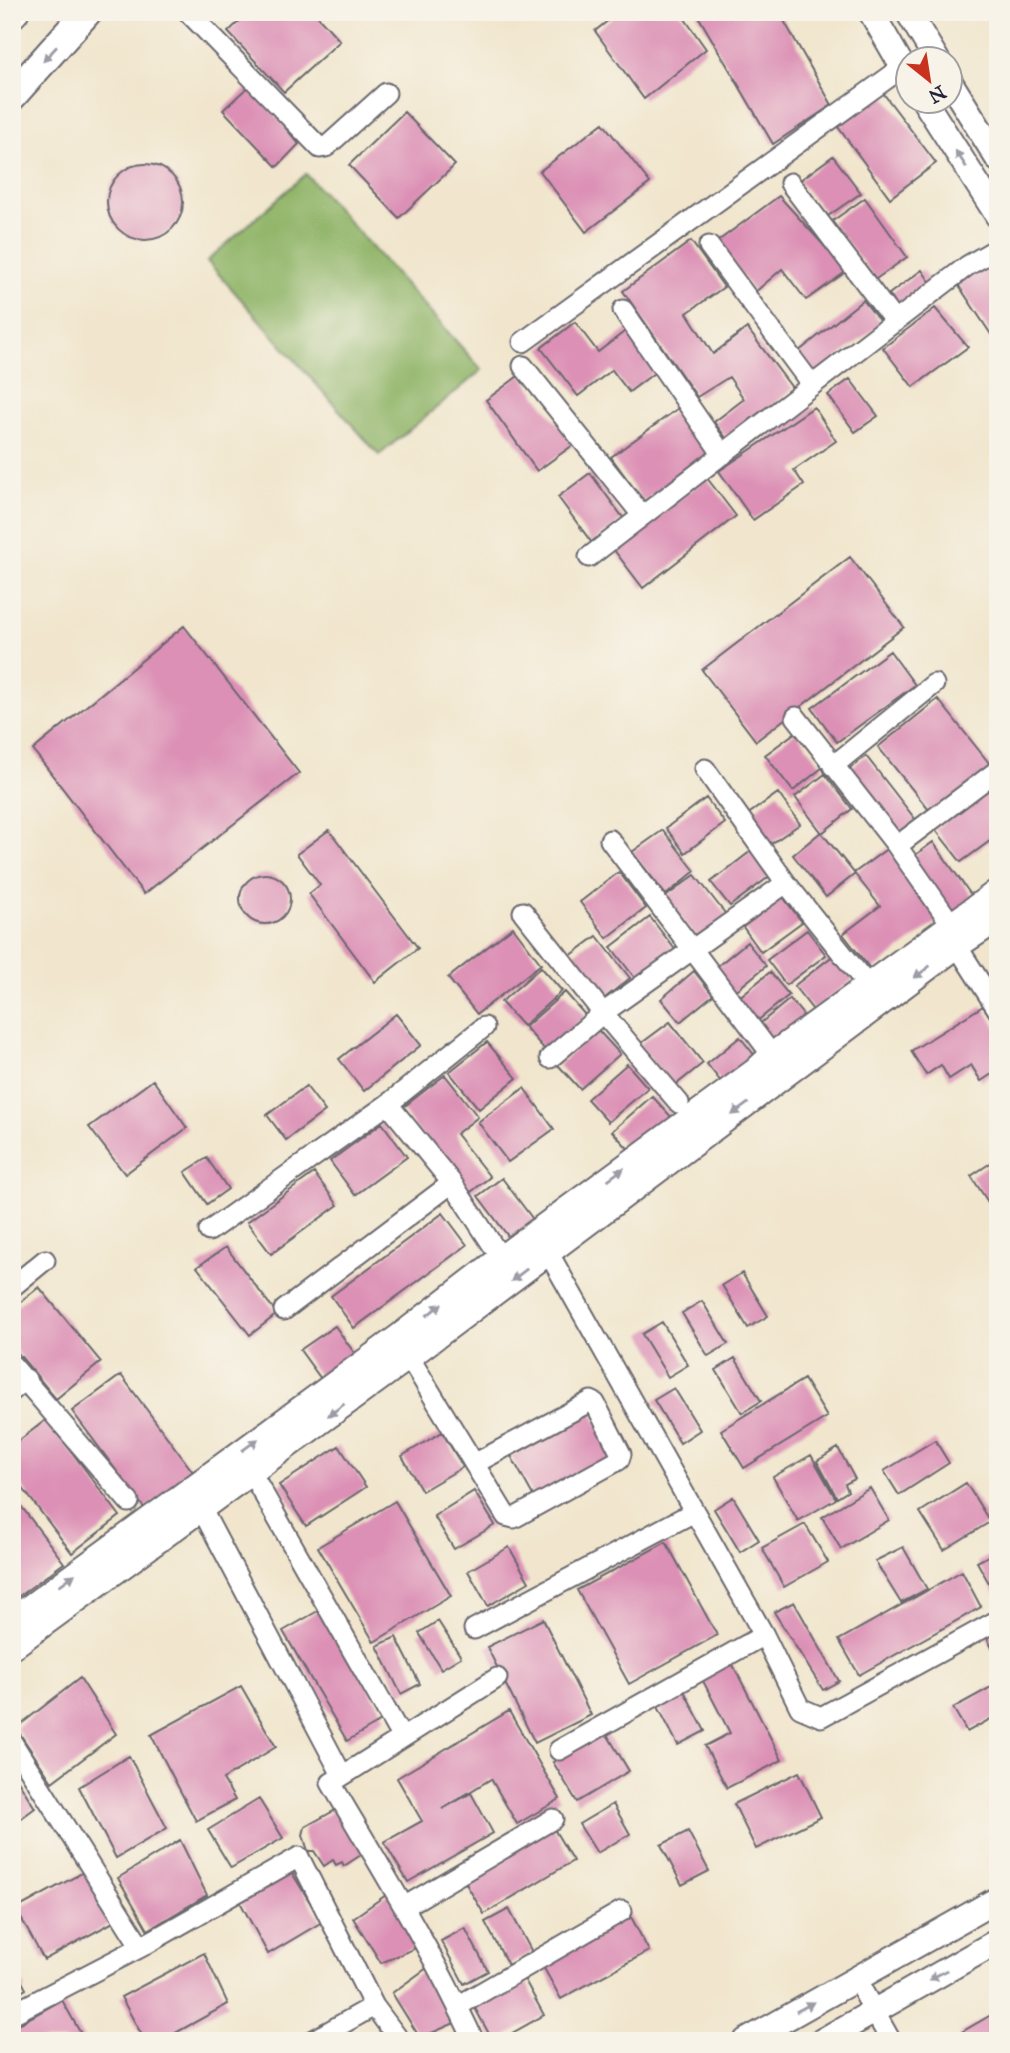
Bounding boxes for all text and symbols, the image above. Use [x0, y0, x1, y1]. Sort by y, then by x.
one-way arrow [42, 45, 58, 62]
north arrow [894, 46, 964, 116]
text: N [925, 80, 950, 108]
one-way arrow [955, 149, 968, 168]
one-way arrow [913, 965, 931, 979]
one-way arrow [732, 1102, 750, 1117]
one-way arrow [607, 1167, 625, 1181]
one-way arrow [510, 1267, 528, 1282]
one-way arrow [424, 1303, 442, 1318]
one-way arrow [327, 1403, 345, 1417]
one-way arrow [241, 1438, 260, 1452]
one-way arrow [58, 1573, 76, 1587]
one-way arrow [929, 1969, 948, 1981]
one-way arrow [796, 2001, 815, 2013]

